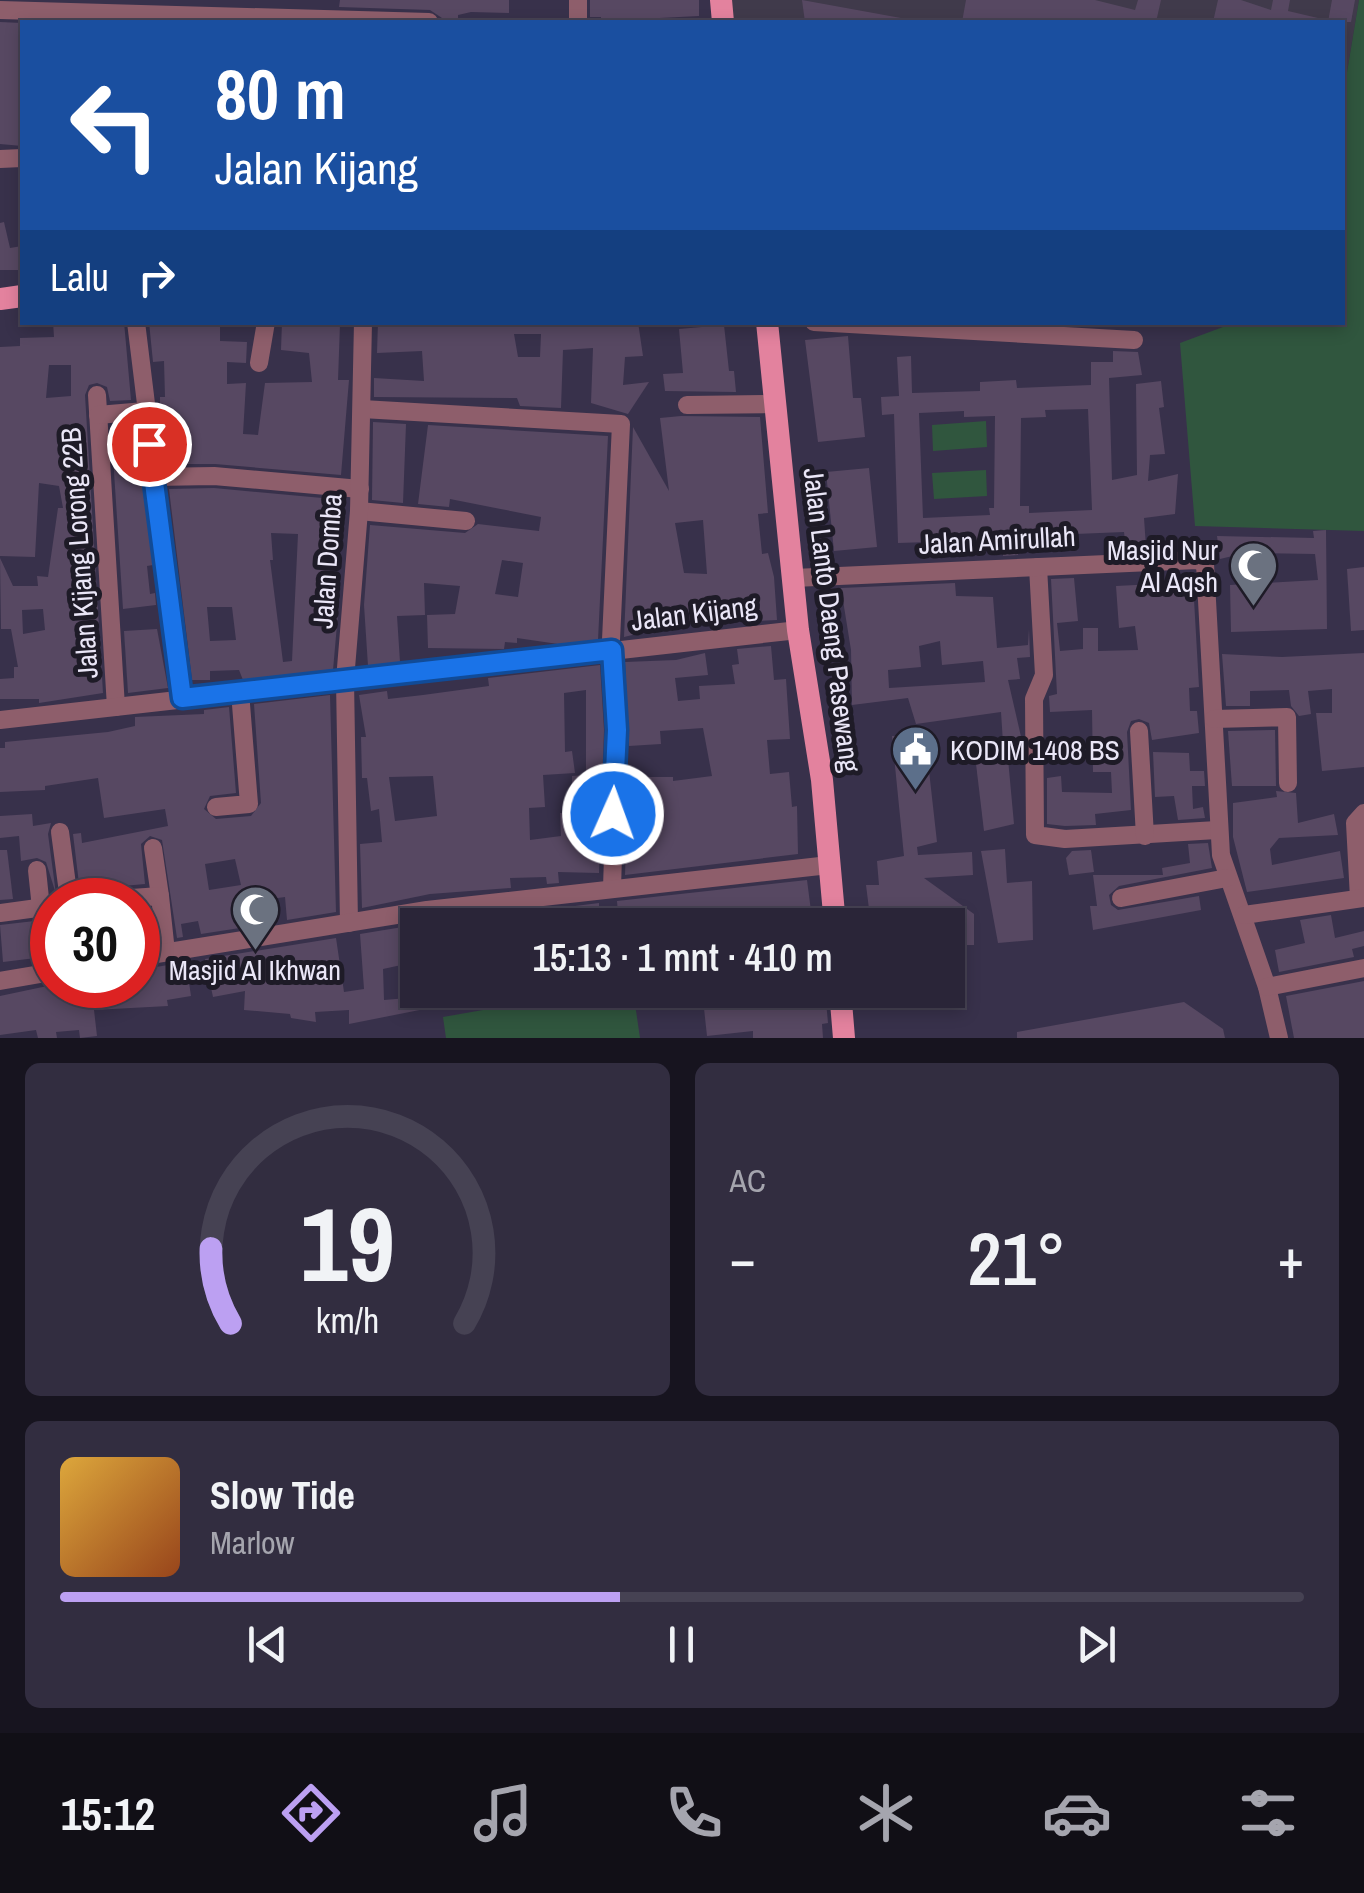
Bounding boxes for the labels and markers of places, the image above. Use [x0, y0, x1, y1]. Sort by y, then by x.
pin [107, 402, 192, 487]
place label: Masjid Nur Al Aqsh [1107, 531, 1218, 601]
mosque icon: Masjid Nur Al Aqsh [1227, 540, 1279, 608]
public building icon: KODIM 1408 BS [889, 724, 941, 792]
place label: KODIM 1408 BS [950, 731, 1120, 769]
mosque icon: Masjid Al Ikhwan [229, 884, 281, 952]
place label: Masjid Al Ikhwan [169, 951, 341, 989]

